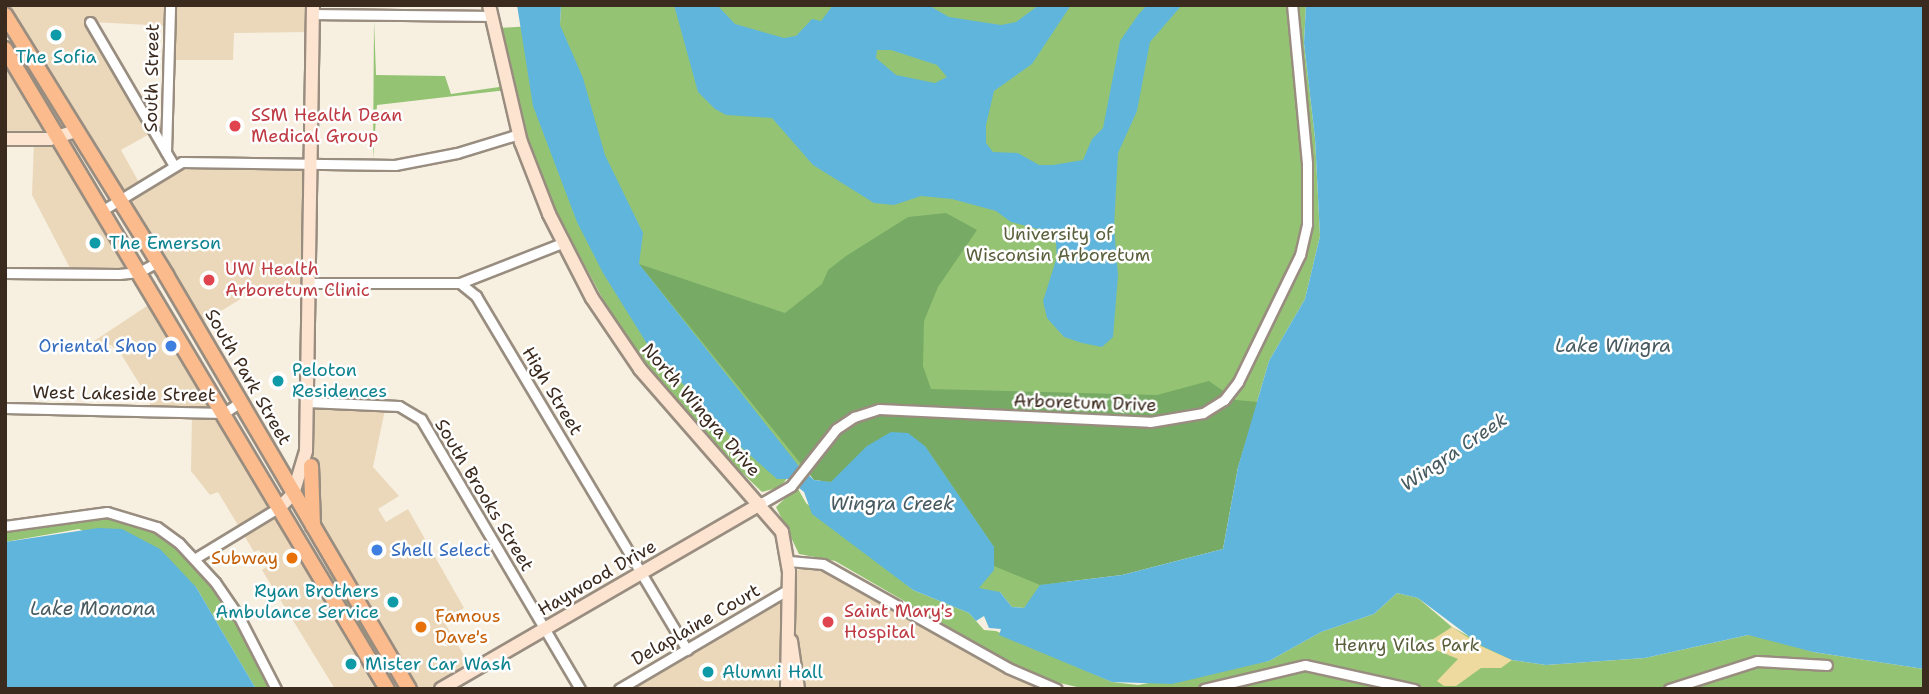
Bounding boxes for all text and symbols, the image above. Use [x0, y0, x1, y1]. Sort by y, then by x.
street label: South Street [140, 23, 164, 133]
marker: The Sofia [48, 27, 64, 43]
place label: The Sofia [15, 46, 97, 68]
place label: SSM Health Dean Medical Group [251, 105, 402, 148]
marker: SSM Health Dean Medical Group [225, 116, 245, 136]
park label: University of Wisconsin Arboretum [966, 224, 1150, 266]
place label: The Emerson [109, 232, 221, 254]
marker: The Emerson [87, 235, 103, 251]
place label: UW Health Arboretum Clinic [225, 259, 370, 302]
marker: UW Health Arboretum Clinic [199, 270, 219, 290]
street label: South Park Street [200, 305, 296, 449]
place label: Oriental Shop [39, 335, 157, 357]
water label: Lake Wingra [1555, 335, 1671, 357]
marker: Oriental Shop [163, 338, 179, 354]
street label: North Wingra Drive [637, 339, 765, 481]
street label: High Street [517, 343, 587, 439]
place label: Peloton Residences [292, 360, 387, 402]
marker: Peloton Residences [270, 373, 286, 389]
street label: West Lakeside Street [32, 382, 216, 406]
street label: Arboretum Drive [1013, 390, 1157, 416]
water label: Wingra Creek [1396, 408, 1512, 496]
street label: South Brooks Street [430, 415, 538, 575]
water label: Wingra Creek [830, 493, 954, 515]
street label: Haywood Drive [534, 535, 660, 621]
place label: Shell Select [391, 539, 491, 561]
marker: Shell Select [369, 542, 385, 558]
place label: Subway [211, 547, 278, 569]
marker: Subway [284, 550, 300, 566]
street label: Delaplaine Court [628, 580, 764, 670]
place label: Ryan Brothers Ambulance Service [215, 581, 379, 624]
marker: Ryan Brothers Ambulance Service [385, 594, 401, 610]
water label: Lake Monona [30, 598, 156, 620]
place label: Saint Mary's Hospital [844, 601, 953, 644]
place label: Famous Dave's [435, 606, 501, 648]
marker: Saint Mary's Hospital [818, 612, 838, 632]
marker: Famous Dave's [413, 619, 429, 635]
park label: Henry Vilas Park [1334, 634, 1480, 656]
place label: Mister Car Wash [365, 653, 511, 675]
marker: Mister Car Wash [343, 656, 359, 672]
place label: Alumni Hall [722, 661, 823, 683]
marker: Alumni Hall [700, 664, 716, 680]

